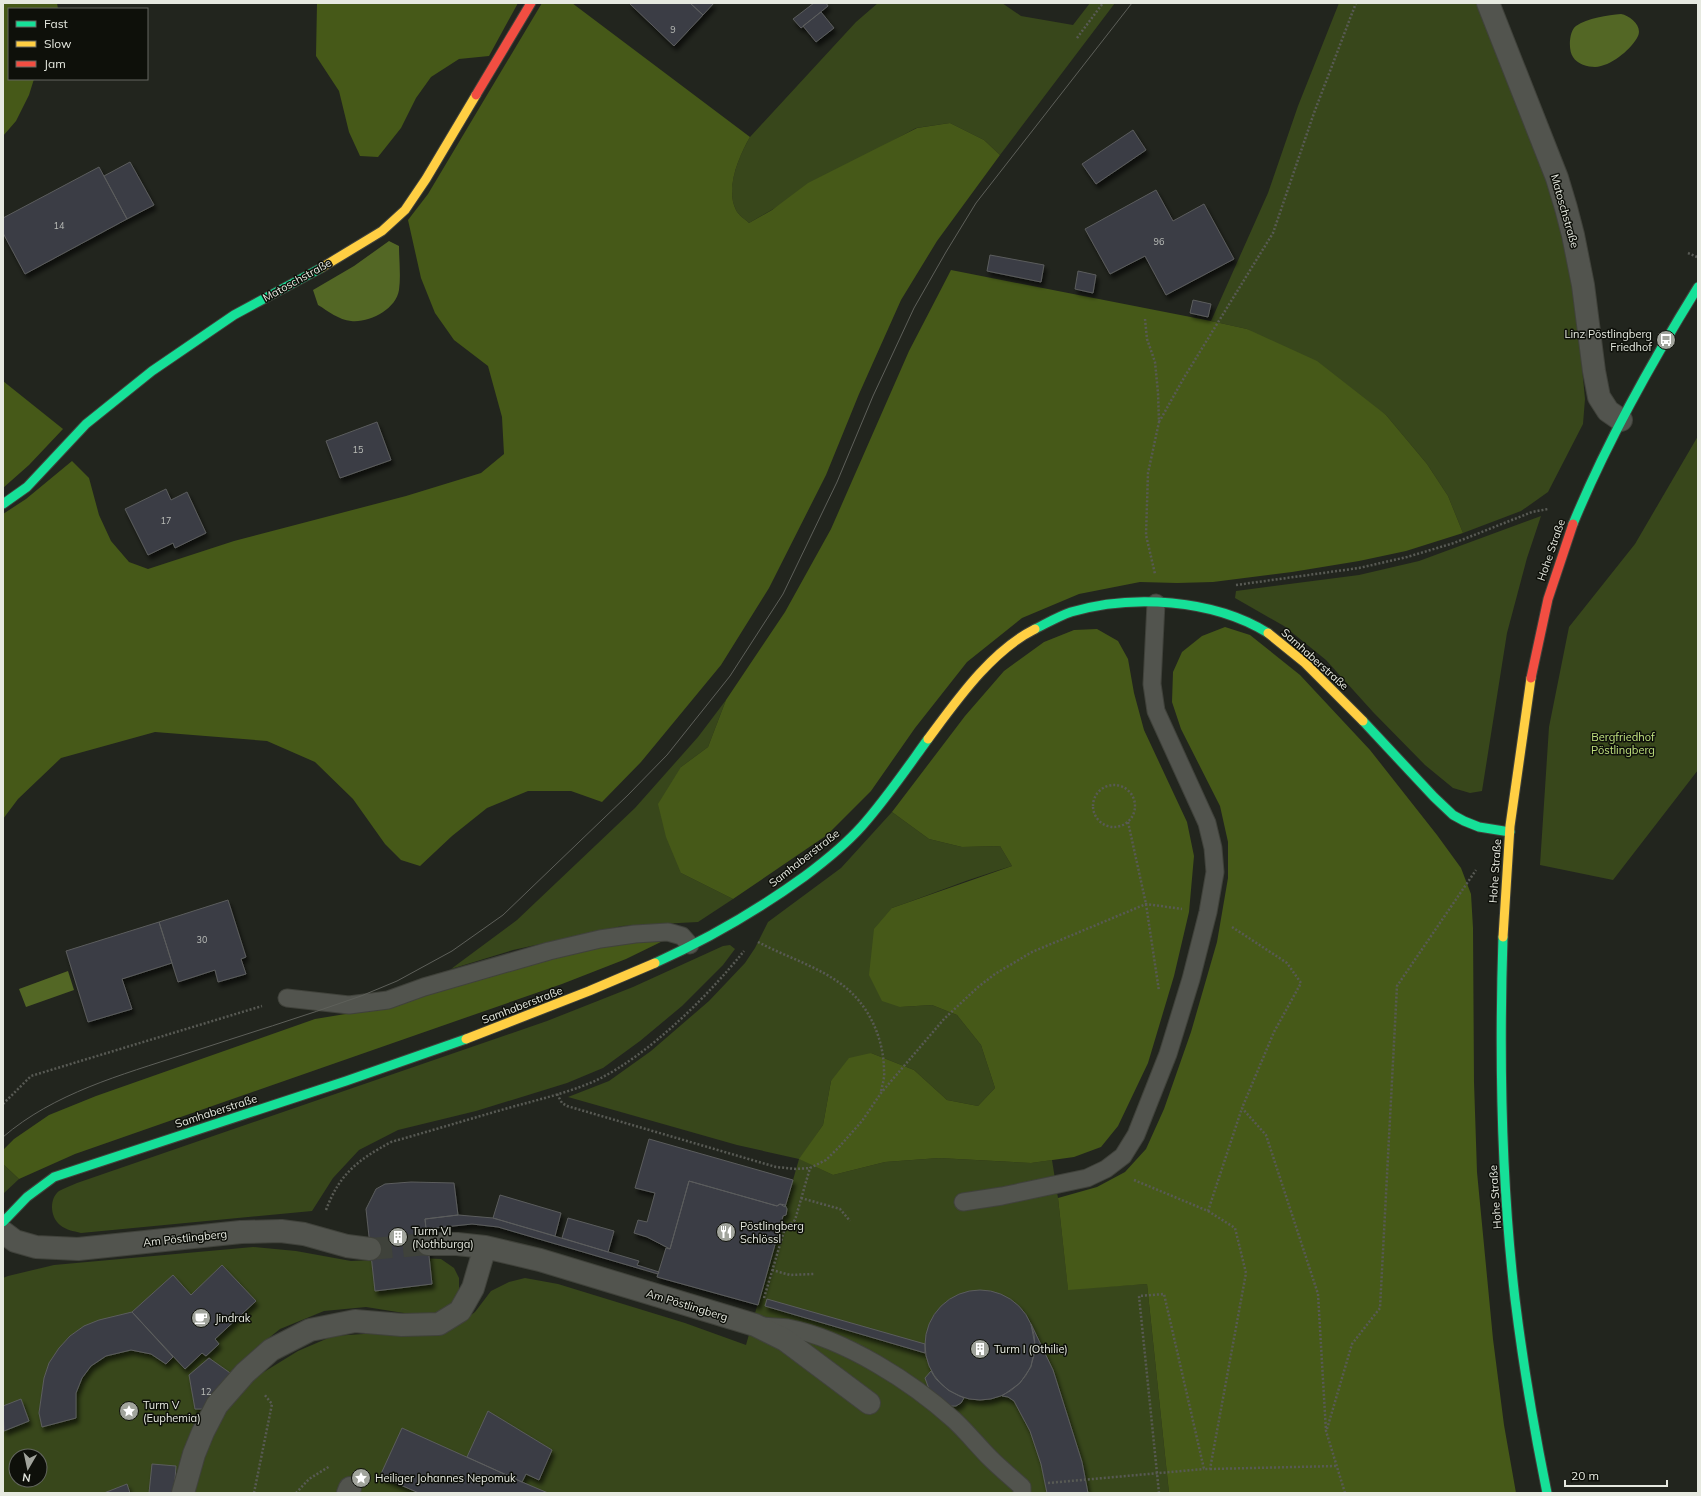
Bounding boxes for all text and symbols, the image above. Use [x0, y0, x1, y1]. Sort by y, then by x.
legend [8, 8, 148, 80]
text: Fast [44, 16, 68, 31]
house number: 9 [670, 24, 676, 35]
text: Slow [44, 36, 72, 51]
text: Jam [44, 56, 66, 71]
street label: Matoschstraße [1548, 172, 1582, 250]
house number: 14 [54, 220, 65, 231]
house number: 96 [1154, 236, 1164, 247]
street label: Matoschstraße [260, 255, 334, 305]
place label: Linz Pöstlingberg Friedhof [1564, 327, 1652, 354]
bus stop icon: Linz Pöstlingberg Friedhof [1655, 329, 1677, 351]
house number: 15 [353, 444, 364, 455]
house number: 17 [161, 515, 171, 526]
street label: Hohe Straße [1534, 517, 1568, 583]
street label: Samhaberstraße [1279, 625, 1351, 693]
park label: Bergfriedhof Pöstlingberg [1591, 730, 1655, 757]
street label: Samhaberstraße [766, 826, 842, 890]
street label: Hohe Straße [1486, 838, 1504, 904]
house number: 30 [197, 934, 207, 945]
street label: Samhaberstraße [480, 983, 564, 1027]
street label: Samhaberstraße [173, 1091, 259, 1131]
street label: Hohe Straße [1486, 1164, 1504, 1230]
place label: Pöstlingberg Schlössl [740, 1219, 804, 1246]
restaurant icon: Pöstlingberg Schlössl [715, 1221, 737, 1243]
place label: Turm VI (Nothburga) [412, 1224, 474, 1251]
building icon: Turm VI (Nothburga) [387, 1226, 409, 1248]
street label: Am Pöstlingberg [142, 1227, 228, 1249]
street label: Am Pöstlingberg [645, 1286, 729, 1324]
cafe icon: Jindrak [190, 1307, 212, 1329]
place label: Jindrak [215, 1311, 251, 1325]
building icon: Turm I (Othilie) [969, 1338, 991, 1360]
place label: Turm I (Othilie) [994, 1342, 1068, 1356]
house number: 12 [201, 1386, 211, 1397]
place label: Turm V (Euphemia) [143, 1398, 201, 1425]
place icon: Turm V (Euphemia) [118, 1400, 140, 1422]
north arrow [8, 1448, 48, 1488]
scale bar [1565, 1462, 1667, 1488]
place icon: Heiliger Johannes Nepomuk [350, 1467, 372, 1489]
text: 20 m [1571, 1468, 1599, 1483]
text: N [21, 1470, 32, 1485]
place label: Heiliger Johannes Nepomuk [375, 1471, 516, 1485]

